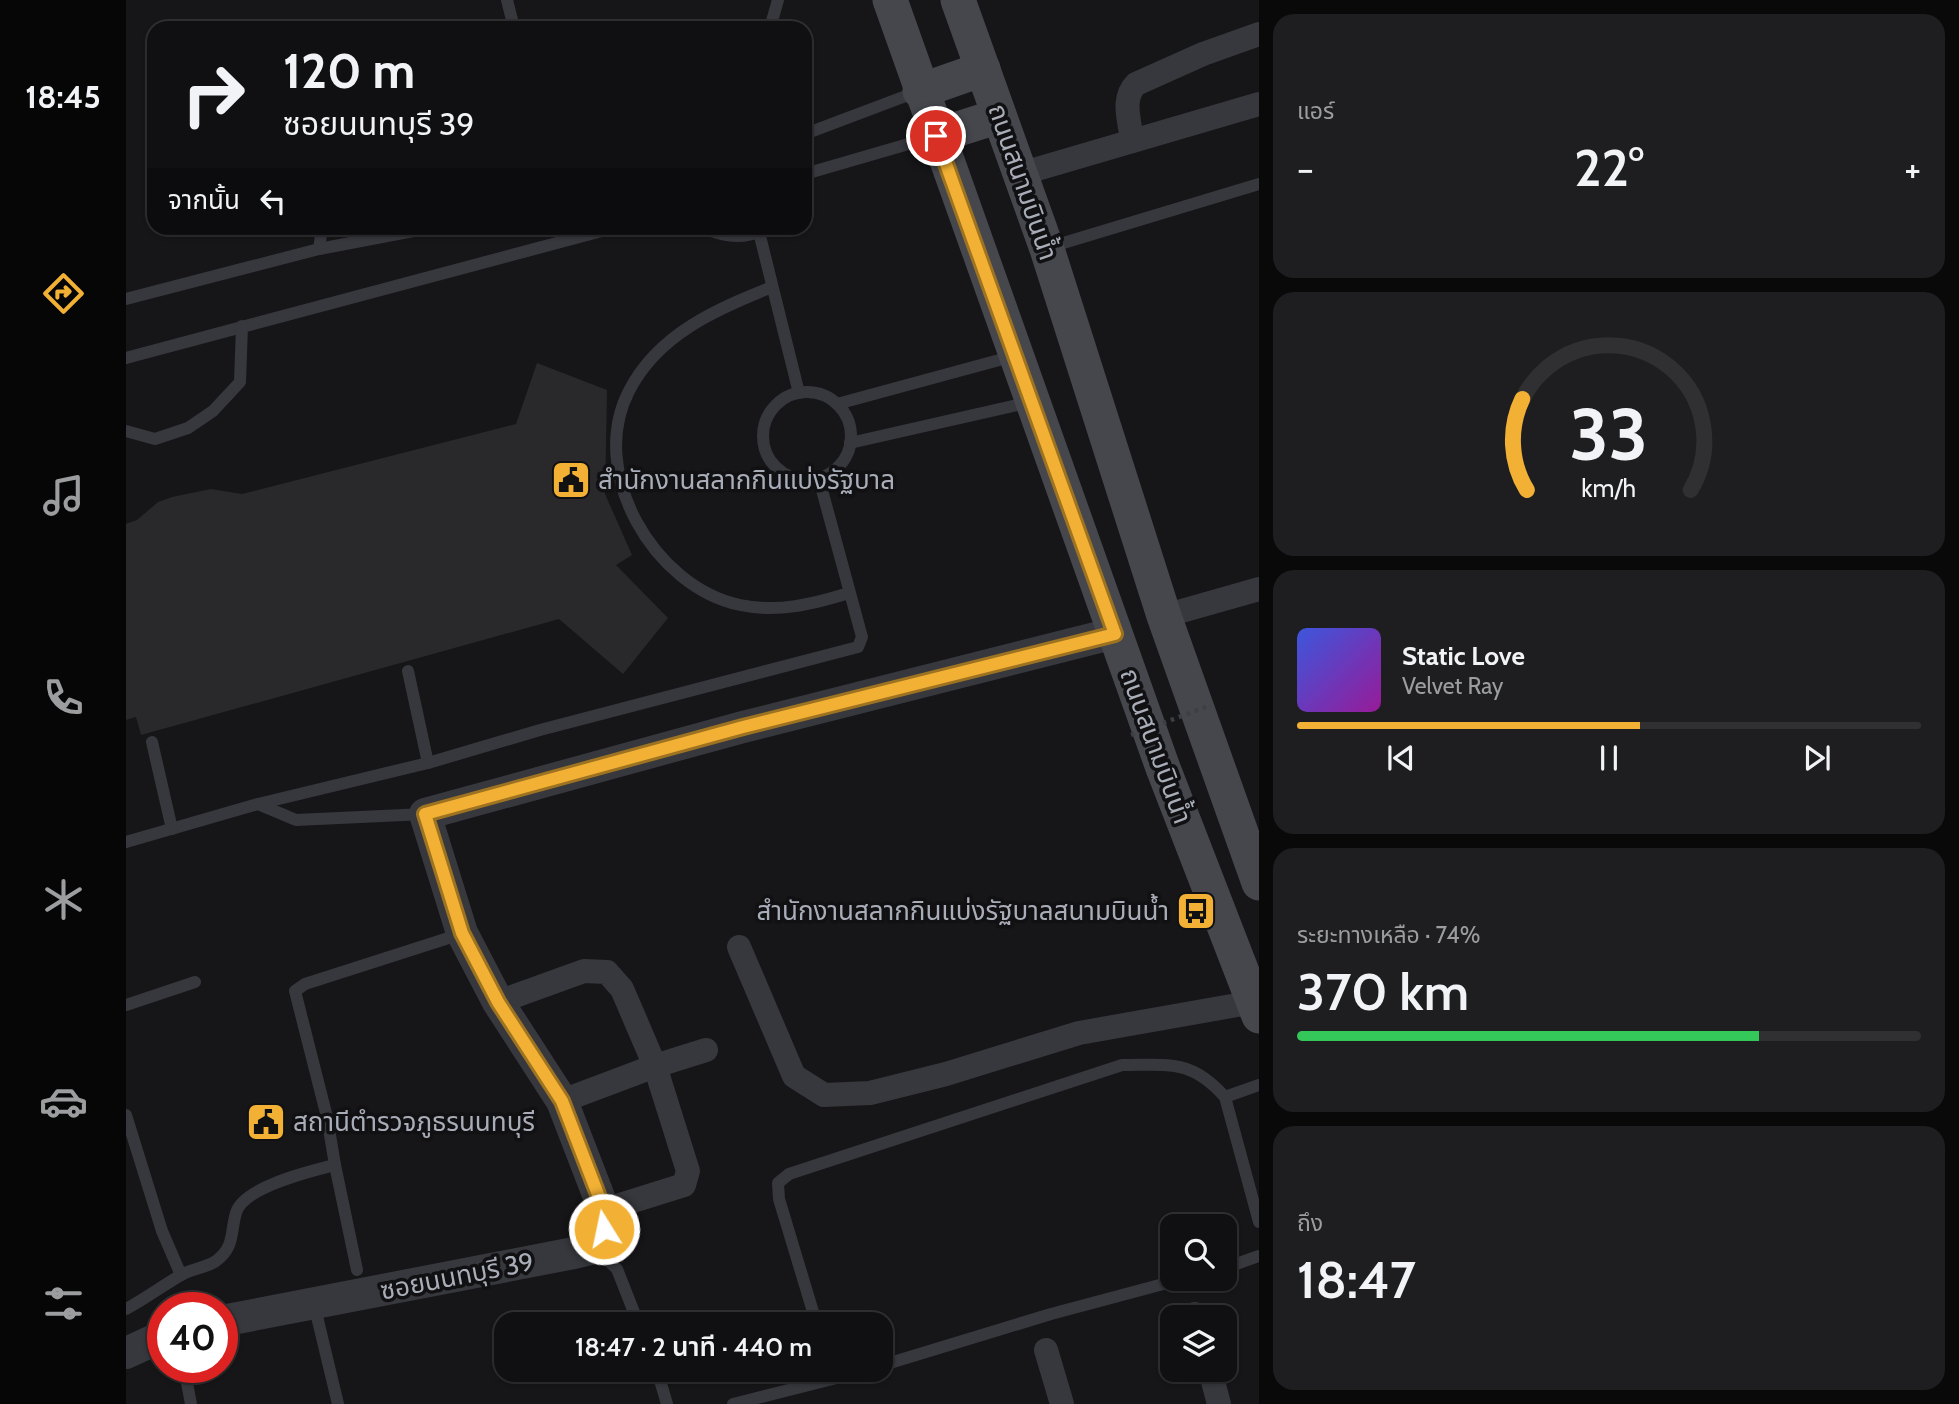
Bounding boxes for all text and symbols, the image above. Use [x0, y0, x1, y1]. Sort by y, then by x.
text: 120 m [283, 41, 415, 100]
icon: right [168, 49, 259, 140]
text: 18:45 [25, 77, 101, 116]
text: แอร์ [1297, 97, 1334, 125]
street label: ถนนสนามบินน้ำ [981, 99, 1067, 264]
text: ซอยนนทบุรี 39 [283, 104, 475, 143]
pin [906, 106, 966, 166]
icon: arrive [917, 117, 955, 155]
text: 22° [1574, 136, 1644, 199]
text: − [1297, 145, 1314, 192]
text: + [1904, 145, 1921, 192]
icon: left [254, 182, 292, 220]
text: จากนั้น [168, 184, 240, 216]
icon: directions [39, 269, 88, 318]
text: 33 [1570, 390, 1648, 478]
public building icon: สำนักงานสลากกินแบ่งรัฐบาล [550, 459, 592, 501]
place label: สำนักงานสลากกินแบ่งรัฐบาล [598, 464, 895, 496]
icon: music [39, 471, 88, 520]
text: km/h [1582, 473, 1636, 503]
text: Static Love [1402, 640, 1525, 672]
street label: ถนนสนามบินน้ำ [1113, 663, 1201, 828]
text: Velvet Ray [1402, 672, 1503, 700]
icon: phone [39, 673, 88, 722]
icon: previous [1382, 739, 1420, 777]
icon: pause [1590, 739, 1628, 777]
icon: next [1798, 739, 1836, 777]
icon: climate [39, 875, 88, 924]
bus stop icon: สำนักงานสลากกินแบ่งรัฐบาลสนามบินน้ำ [1175, 890, 1217, 932]
place label: สำนักงานสลากกินแบ่งรัฐบาลสนามบินน้ำ [757, 893, 1169, 927]
text: ระยะทางเหลือ · 74% [1297, 921, 1480, 949]
text: 370 km [1297, 960, 1469, 1023]
icon: car [39, 1077, 88, 1126]
public building icon: สถานีตำรวจภูธรนนทบุรี [245, 1101, 287, 1143]
place label: สถานีตำรวจภูธรนนทบุรี [293, 1106, 535, 1138]
position arrow [567, 1192, 641, 1266]
text: ถึง [1297, 1209, 1323, 1237]
map controls [1160, 1214, 1237, 1382]
button: search [1160, 1214, 1237, 1291]
street label: ซอยนนทบุรี 39 [378, 1245, 536, 1307]
text: 18:47 [1297, 1248, 1416, 1311]
icon: filters [39, 1279, 88, 1328]
speed limit sign: 40 [147, 1292, 238, 1383]
button: layers [1160, 1305, 1237, 1382]
text: 18:47 · 2 นาที · 440 m [575, 1331, 812, 1363]

